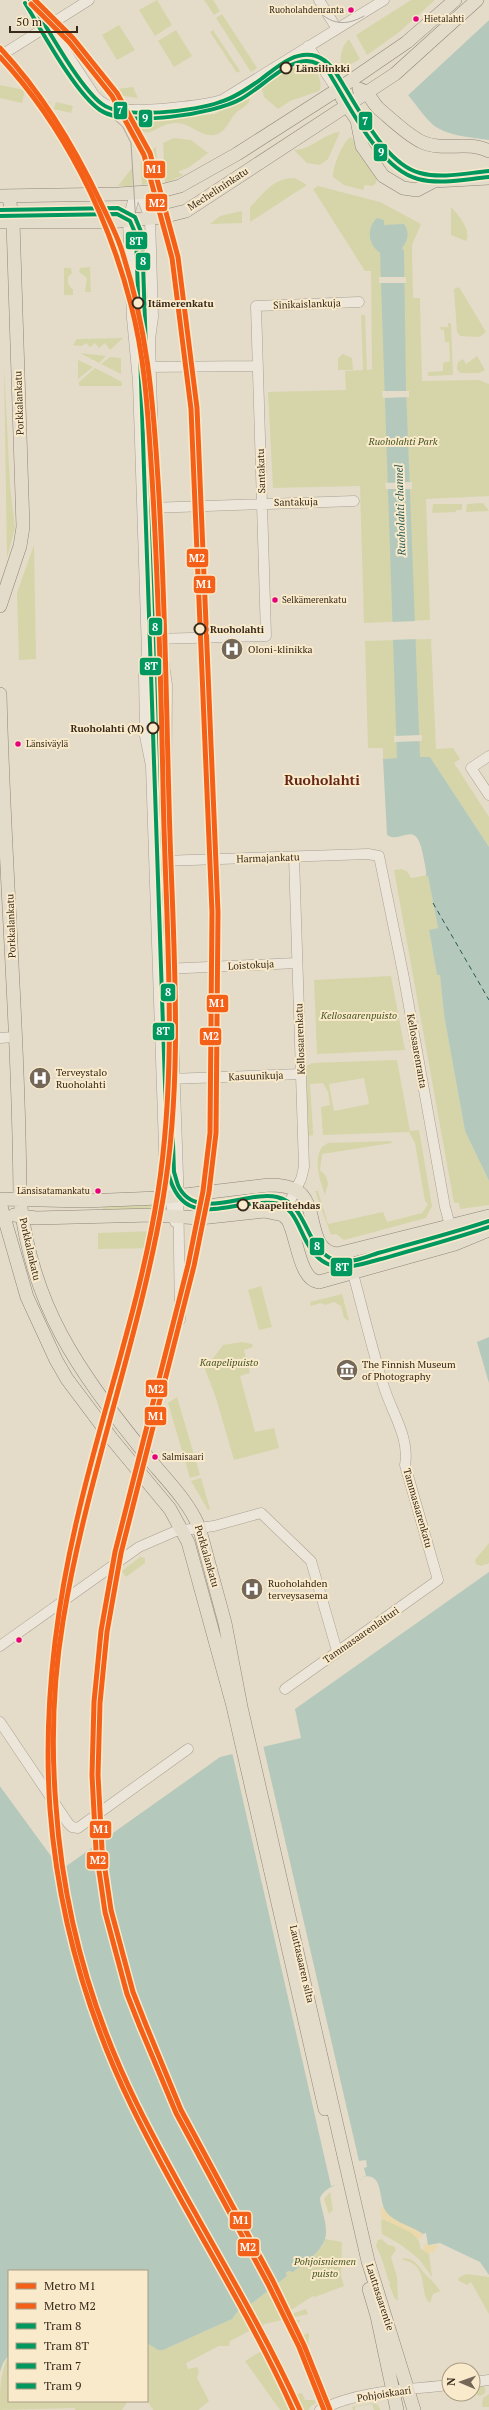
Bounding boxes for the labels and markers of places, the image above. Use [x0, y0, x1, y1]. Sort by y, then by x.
place label: Ruoholahdenranta [269, 4, 344, 16]
marker: Ruoholahdenranta [346, 5, 356, 15]
place label: Hietalahti [424, 13, 465, 25]
marker: Hietalahti [411, 14, 421, 24]
marker: Länsilinkki [279, 61, 293, 75]
place label: Länsilinkki [296, 62, 350, 75]
marker: Itämerenkatu [131, 296, 145, 310]
place label: Itämerenkatu [148, 297, 214, 310]
place label: Selkämerenkatu [282, 594, 347, 606]
marker: Selkämerenkatu [270, 595, 280, 605]
marker: Ruoholahti [193, 622, 207, 636]
place label: Ruoholahti [210, 623, 265, 636]
hospital icon: Oloni-klinikka [219, 636, 245, 662]
place label: Oloni-klinikka [248, 643, 313, 656]
marker: Ruoholahti (M) [146, 721, 160, 735]
place label: Ruoholahti (M) [70, 722, 144, 735]
place label: Länsiväylä [26, 738, 69, 750]
marker: Länsiväylä [13, 739, 23, 749]
hospital icon: Terveystalo Ruoholahti [27, 1065, 53, 1091]
place label: Terveystalo Ruoholahti [56, 1066, 107, 1091]
place label: Länsisatamankatu [17, 1185, 90, 1197]
marker: Länsisatamankatu [93, 1186, 103, 1196]
marker: Kaapelitehdas [236, 1198, 250, 1212]
place label: Kaapelitehdas [252, 1199, 321, 1212]
museum icon: The Finnish Museum of Photography [334, 1357, 360, 1383]
place label: The Finnish Museum of Photography [362, 1358, 456, 1383]
place label: Salmisaari [162, 1451, 204, 1463]
marker: Salmisaari [150, 1452, 160, 1462]
hospital icon: Ruoholahden terveysasema [239, 1576, 265, 1602]
place label: Ruoholahden terveysasema [268, 1577, 328, 1602]
unlabelled marker [14, 1635, 24, 1645]

